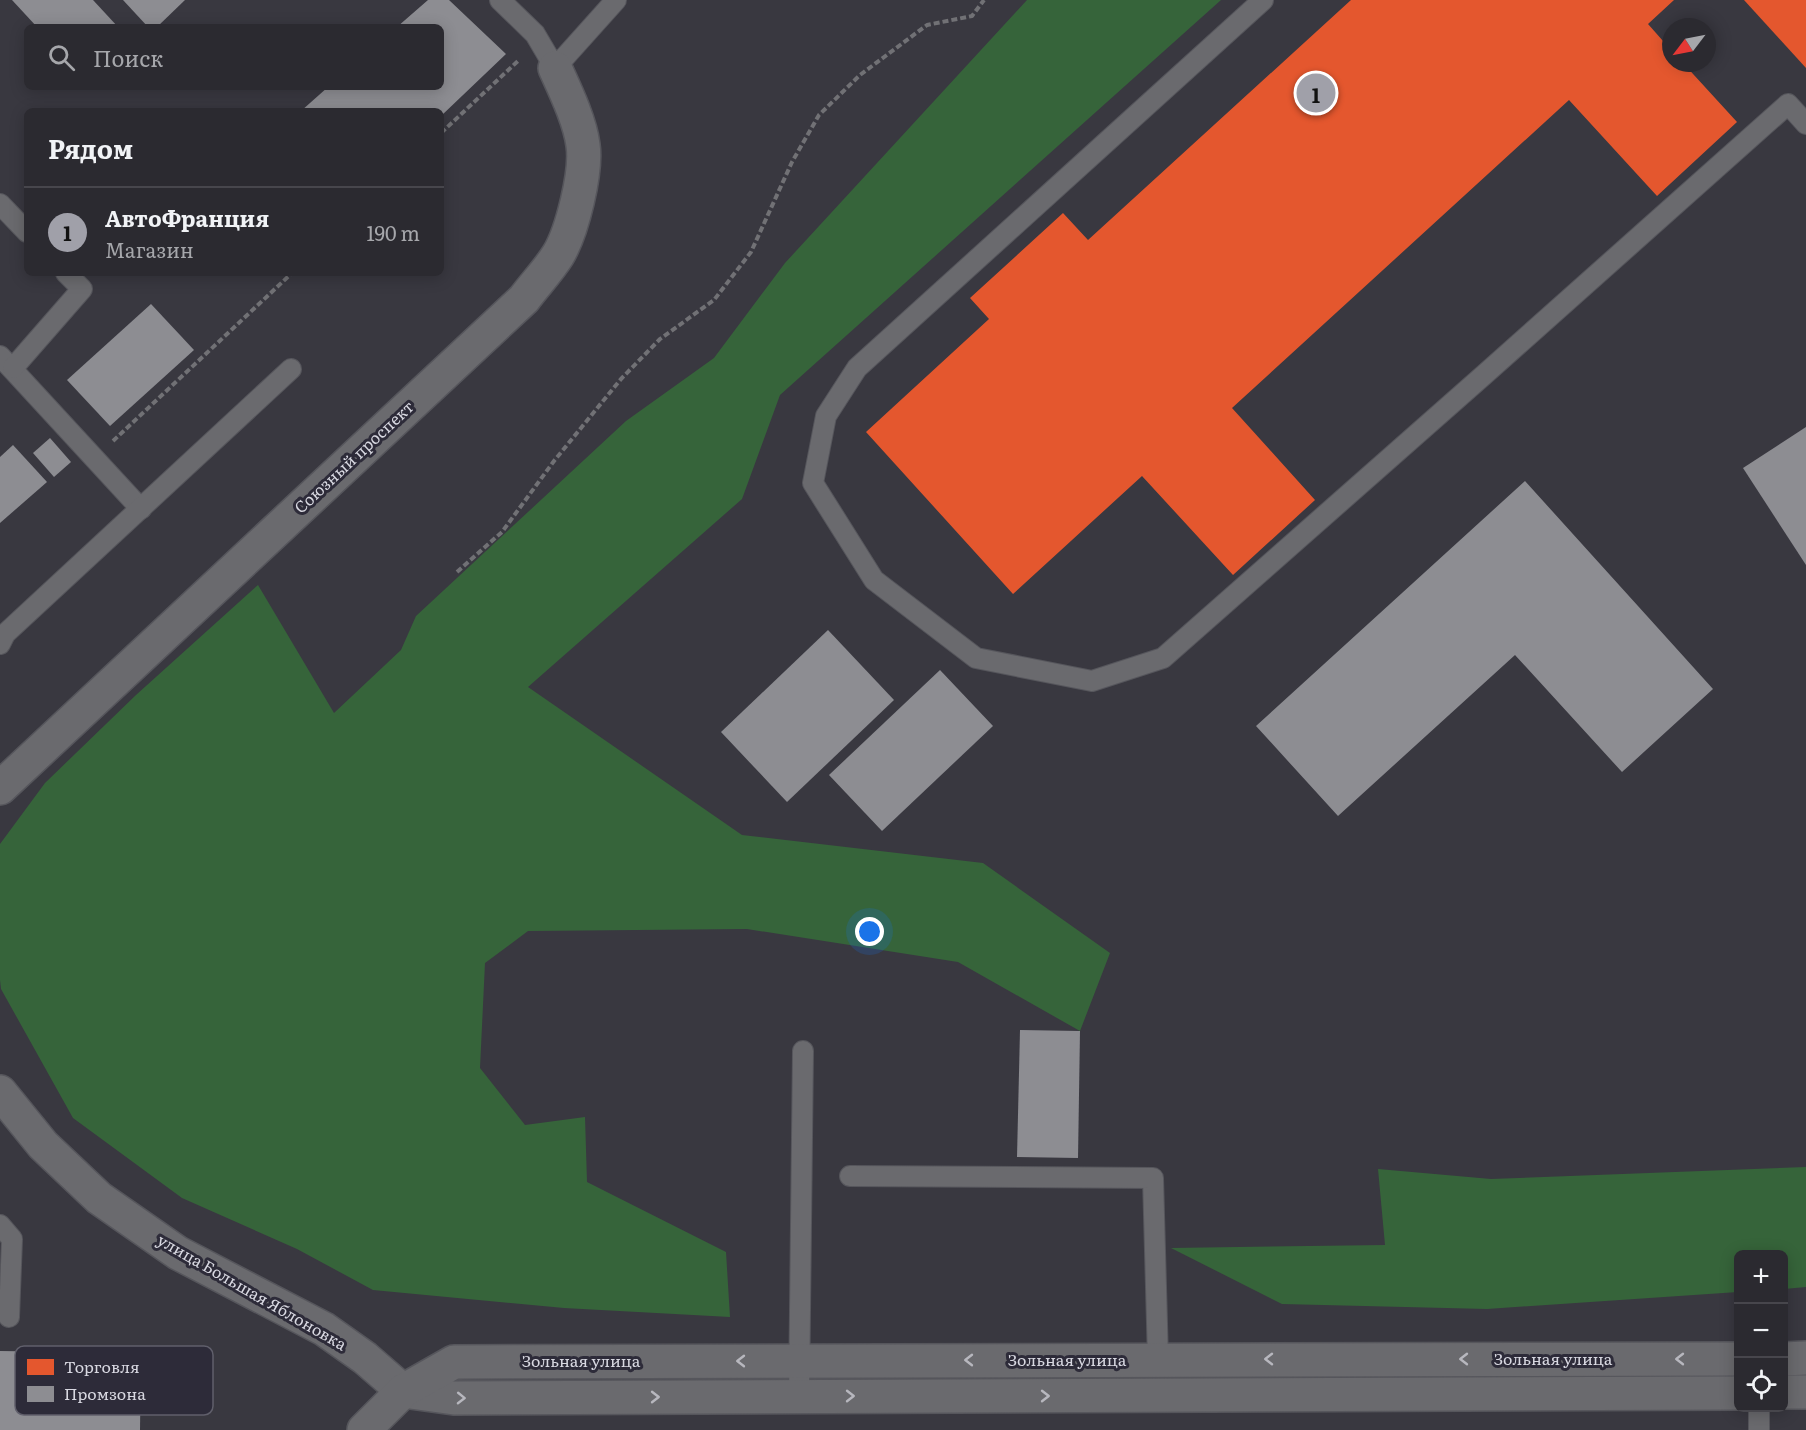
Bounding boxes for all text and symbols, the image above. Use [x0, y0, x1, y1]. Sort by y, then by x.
north arrow [1662, 18, 1716, 72]
search box [24, 24, 444, 90]
icon: search [45, 41, 78, 74]
text: Поиск [93, 41, 163, 74]
pin: 1 [1296, 70, 1336, 116]
text: Рядом [48, 128, 133, 167]
text: АвтоФранция [105, 201, 269, 234]
text: 1 [63, 217, 72, 247]
text: 190 m [366, 217, 420, 247]
text: Магазин [105, 234, 194, 264]
street label: Союзный проспект [288, 394, 419, 518]
your location [855, 917, 884, 946]
street label: улица Большая Яблоновка [153, 1227, 352, 1355]
map controls [1734, 1250, 1788, 1412]
button: + [1734, 1250, 1788, 1304]
button: − [1734, 1304, 1788, 1358]
legend [15, 1346, 213, 1415]
street label: Зольная улица [1494, 1346, 1613, 1370]
street label: Зольная улица [1008, 1347, 1127, 1371]
street label: Зольная улица [522, 1348, 641, 1372]
one-way arrow [1265, 1353, 1274, 1365]
one-way arrow [1460, 1353, 1469, 1365]
one-way arrow [1676, 1353, 1685, 1365]
text: Торговля [64, 1354, 140, 1378]
one-way arrow [736, 1354, 745, 1367]
one-way arrow [965, 1354, 974, 1366]
button: locate [1734, 1358, 1788, 1412]
text: Промзона [64, 1381, 146, 1405]
one-way arrow [1041, 1389, 1050, 1402]
one-way arrow [846, 1390, 855, 1402]
one-way arrow [456, 1391, 465, 1404]
one-way arrow [651, 1391, 660, 1403]

